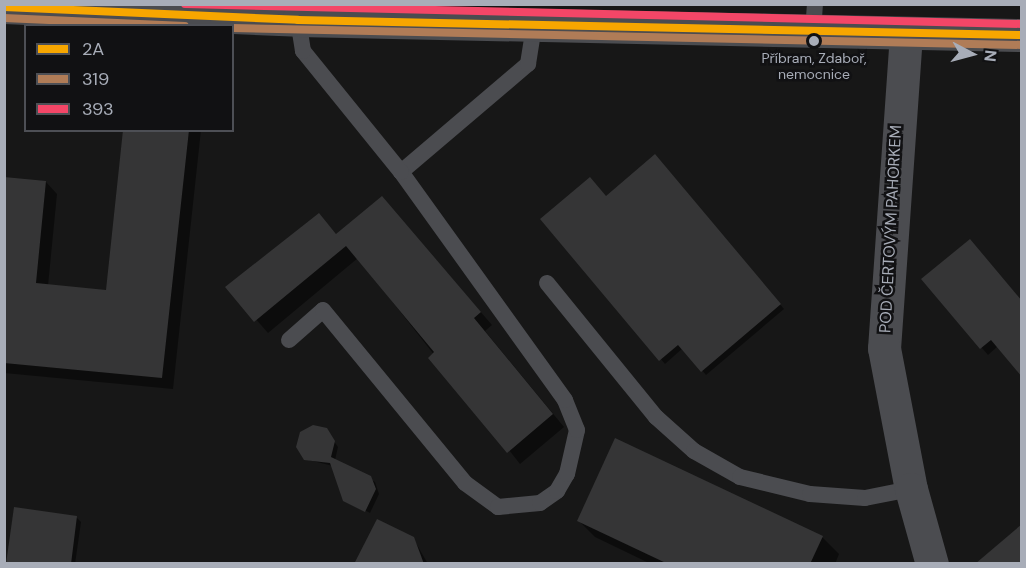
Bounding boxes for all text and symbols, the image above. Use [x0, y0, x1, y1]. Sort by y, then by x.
legend [24, 24, 234, 132]
north arrow [942, 24, 1002, 84]
marker: Příbram, Zdaboř, nemocnice [808, 35, 820, 47]
text: 2A [82, 37, 104, 61]
text: N [979, 49, 1001, 63]
place label: Příbram, Zdaboř, nemocnice [761, 50, 867, 82]
text: 319 [82, 67, 109, 91]
text: 393 [82, 97, 114, 121]
street label: POD ČERTOVÝM PAHORKEM [876, 125, 906, 333]

